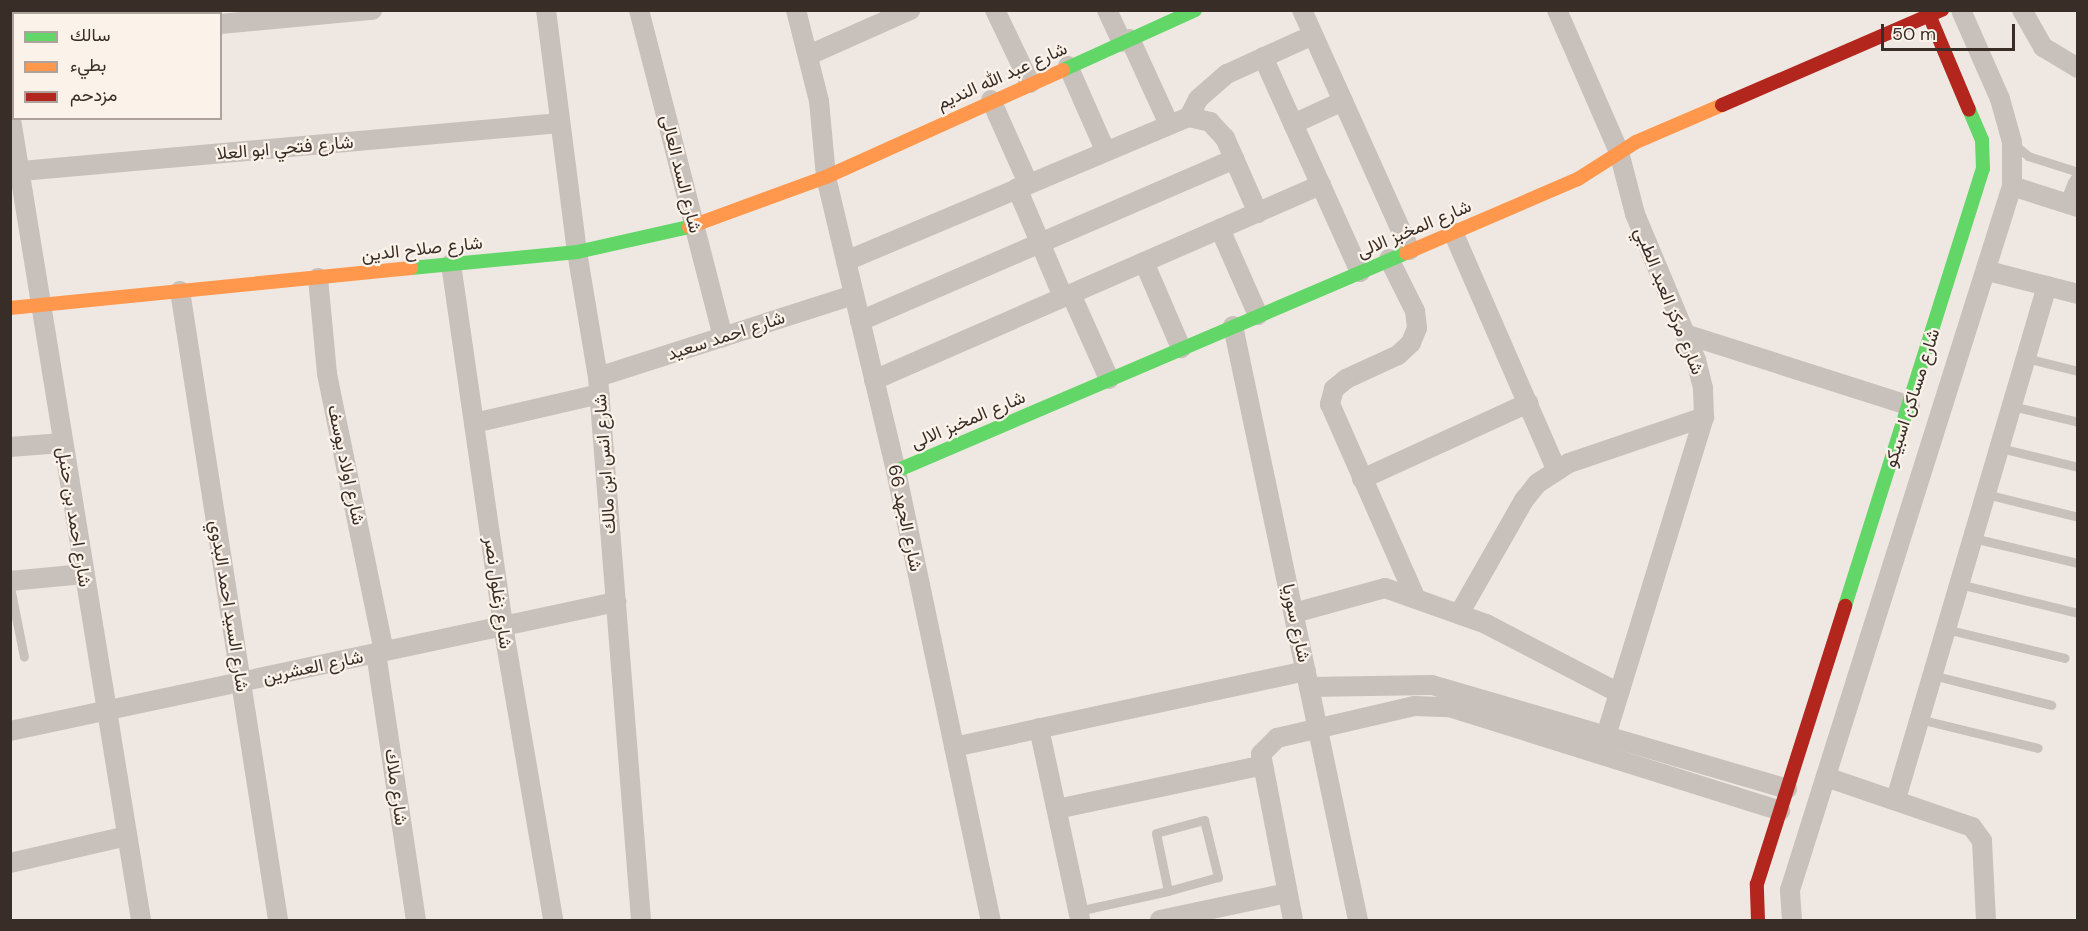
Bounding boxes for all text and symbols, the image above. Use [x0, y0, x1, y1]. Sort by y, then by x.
legend [12, 12, 222, 120]
scale bar [1884, 12, 2018, 50]
text: 50 m [1892, 22, 1936, 46]
text: سالك [70, 23, 110, 47]
street label: شارع عبد الله النديم [933, 38, 1071, 114]
text: بطيء [70, 53, 106, 77]
text: مزدحم [70, 83, 117, 107]
street label: شارع السد العالى [656, 113, 706, 235]
street label: شارع فتحي ابو العلا [216, 131, 354, 165]
street label: شارع المخبز الالى [1354, 195, 1474, 263]
street label: شارع مركز العبد الطبي [1630, 224, 1708, 378]
street label: شارع صلاح الدين [360, 232, 484, 266]
street label: شارع احمد سعيد [664, 307, 788, 365]
street label: شارع مساكن اسبيكو [1879, 326, 1945, 470]
street label: شارع المخبز الالى [908, 386, 1028, 454]
street label: شارع انس ابن مالك [589, 393, 621, 535]
street label: شارع اولاد يوسف [323, 403, 369, 527]
street label: شارع احمد بن حنبل [52, 445, 96, 589]
street label: شارع الجهد 66 [883, 463, 927, 573]
street label: شارع السيد احمد البدوي [205, 519, 253, 693]
street label: شارع زغلول نصر [479, 536, 517, 650]
street label: شارع سوريا [1277, 582, 1315, 664]
street label: شارع العشرين [261, 646, 365, 688]
street label: شارع ملاك [380, 747, 412, 827]

